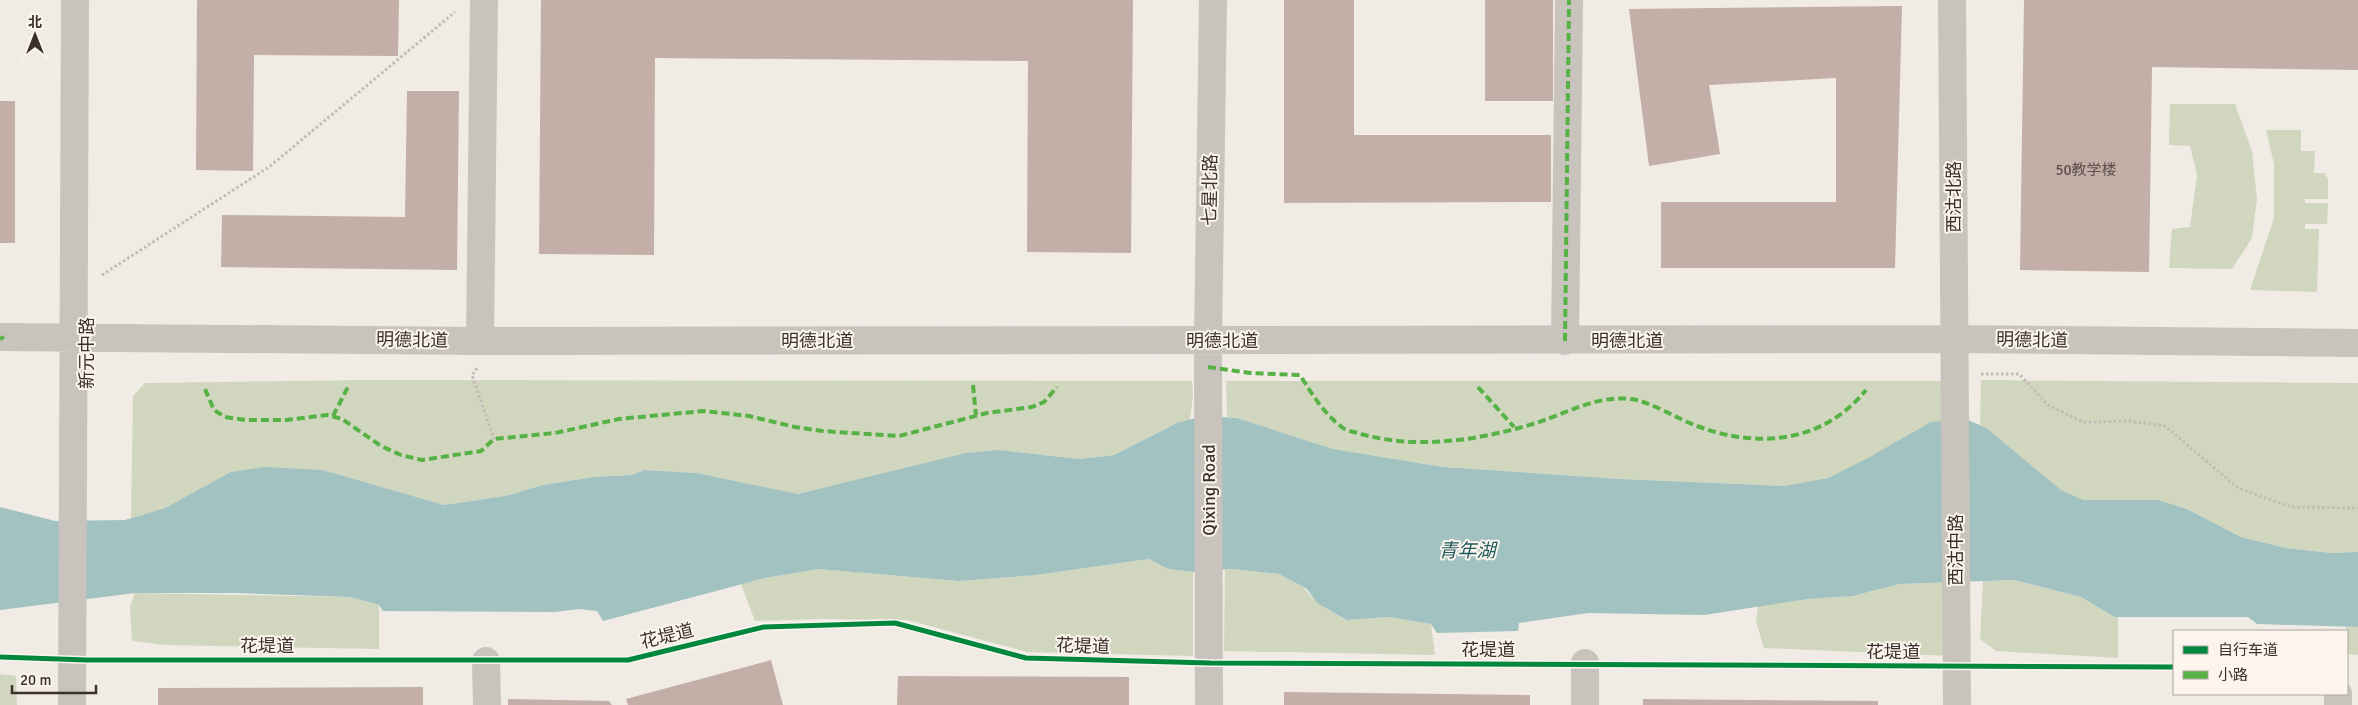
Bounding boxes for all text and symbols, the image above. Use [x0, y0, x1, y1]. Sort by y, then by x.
north arrow [10, 10, 60, 60]
text: 北 [28, 14, 42, 31]
street label: 七星北路 [1198, 154, 1222, 226]
street label: 西沽北路 [1943, 161, 1965, 233]
house number: 50教学楼 [2055, 161, 2117, 179]
street label: 新元中路 [76, 317, 98, 389]
street label: 明德北道 [376, 328, 448, 352]
street label: 明德北道 [1996, 328, 2068, 352]
street label: 明德北道 [781, 330, 853, 352]
street label: 明德北道 [1186, 330, 1258, 352]
street label: 明德北道 [1591, 330, 1663, 352]
street label: Qixing Road [1198, 444, 1220, 536]
street label: 西沽中路 [1945, 514, 1967, 586]
water label: 青年湖 [1438, 539, 1498, 563]
street label: 花堤道 [638, 619, 696, 653]
legend [2173, 630, 2348, 695]
street label: 花堤道 [1056, 634, 1110, 658]
street label: 花堤道 [240, 635, 294, 657]
street label: 花堤道 [1461, 639, 1515, 661]
street label: 花堤道 [1866, 641, 1920, 663]
text: 自行车道 [2218, 641, 2278, 659]
scale bar [12, 662, 96, 694]
text: 小路 [2218, 666, 2248, 684]
text: 20 m [20, 671, 51, 689]

